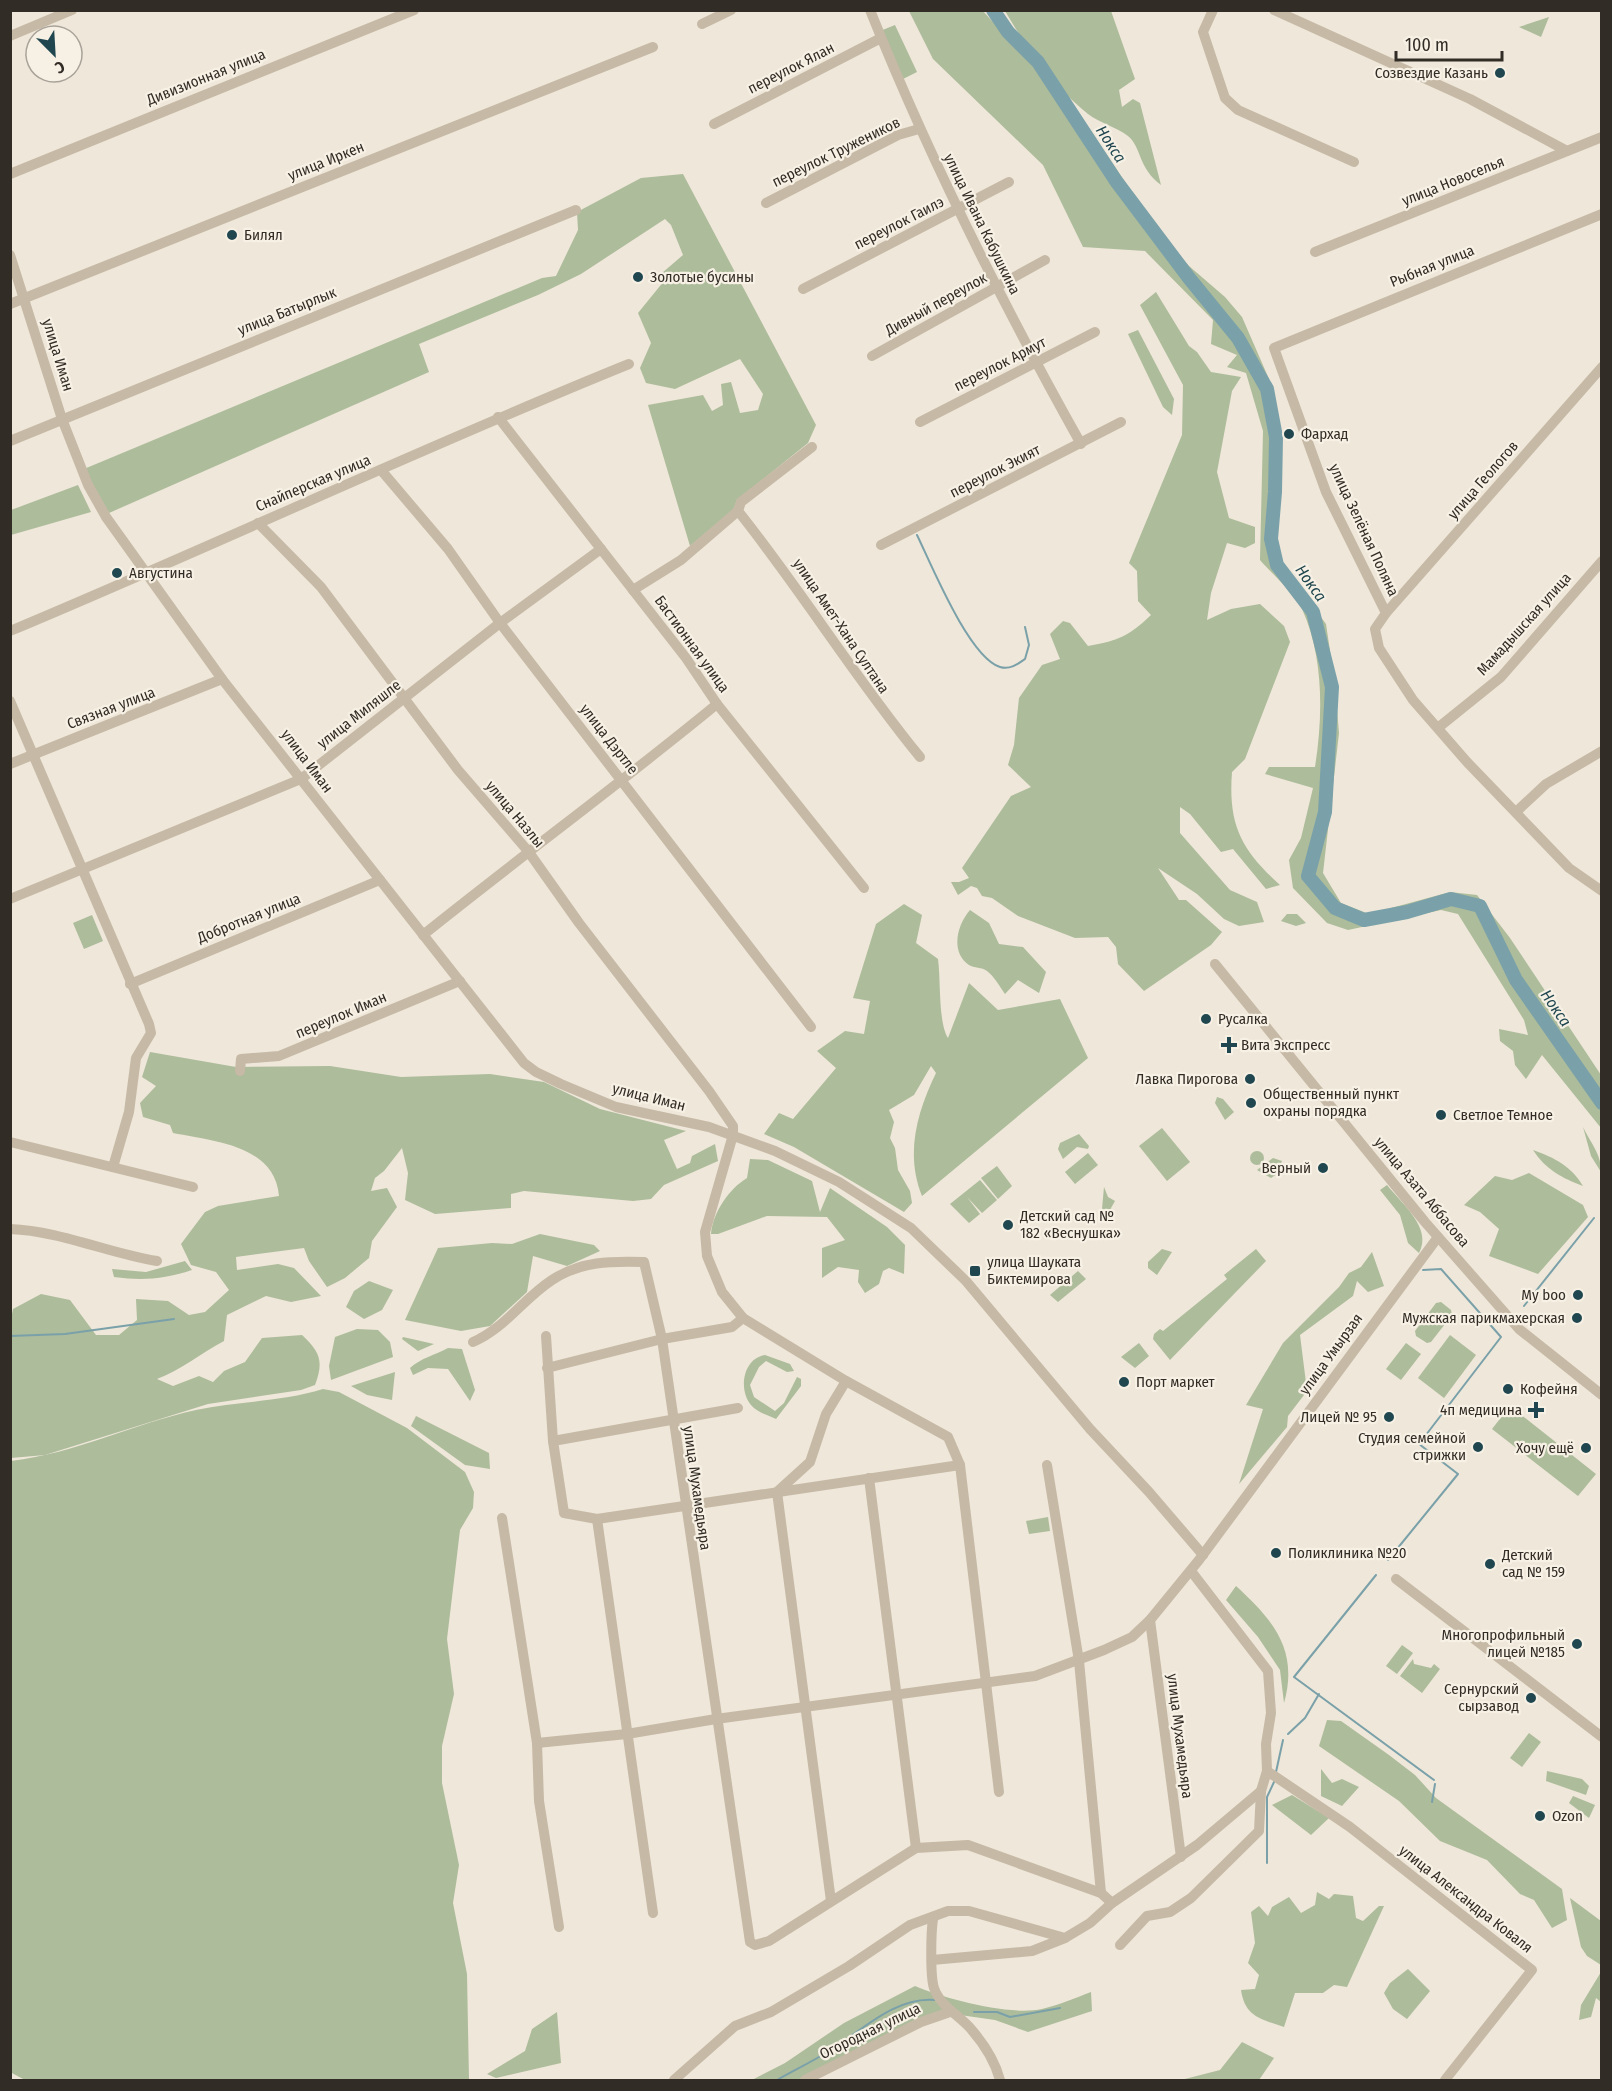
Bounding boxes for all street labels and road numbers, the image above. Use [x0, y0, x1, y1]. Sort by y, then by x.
street label: переулок Ялан [745, 38, 837, 98]
street label: Дивизионная улица [143, 45, 268, 109]
street label: переулок Тружеников [769, 113, 903, 191]
street label: улица Иркен [285, 138, 367, 184]
street label: улица Ивана Кабушкина [940, 151, 1024, 297]
street label: улица Новоселья [1399, 152, 1507, 210]
street label: переулок Гаилэ [851, 193, 947, 253]
street label: Рыбная улица [1387, 241, 1477, 291]
street label: Дивный переулок [881, 269, 990, 340]
street label: улица Батырлык [235, 283, 339, 339]
street label: улица Иман [38, 317, 78, 393]
street label: переулок Армут [951, 333, 1050, 395]
street label: улица Геологов [1444, 437, 1522, 523]
street label: переулок Экият [947, 440, 1044, 502]
street label: Снайперская улица [253, 451, 373, 515]
street label: улица Зелёная Поляна [1325, 461, 1403, 599]
street label: улица Амет-Хана Султана [789, 555, 893, 697]
street label: Мамадышская улица [1473, 569, 1575, 679]
street label: Бастионная улица [651, 592, 733, 696]
street label: улица Миляшле [314, 676, 404, 752]
street label: Связная улица [64, 683, 158, 733]
street label: улица Дэртле [576, 700, 642, 778]
street label: улица Иман [277, 726, 337, 796]
street label: улица Назлы [482, 777, 548, 851]
street label: Добротная улица [194, 889, 303, 947]
street label: переулок Иман [293, 988, 389, 1042]
street label: улица Иман [611, 1079, 687, 1115]
street label: улица Азата Аббасова [1371, 1133, 1473, 1251]
street label: улица Умырзая [1296, 1310, 1366, 1398]
street label: улица Мухамедьяра [679, 1425, 715, 1551]
street label: улица Мухамедьяра [1163, 1673, 1197, 1799]
street label: улица Александра Коваля [1396, 1841, 1536, 1957]
street label: Огородная улица [817, 1999, 923, 2063]

